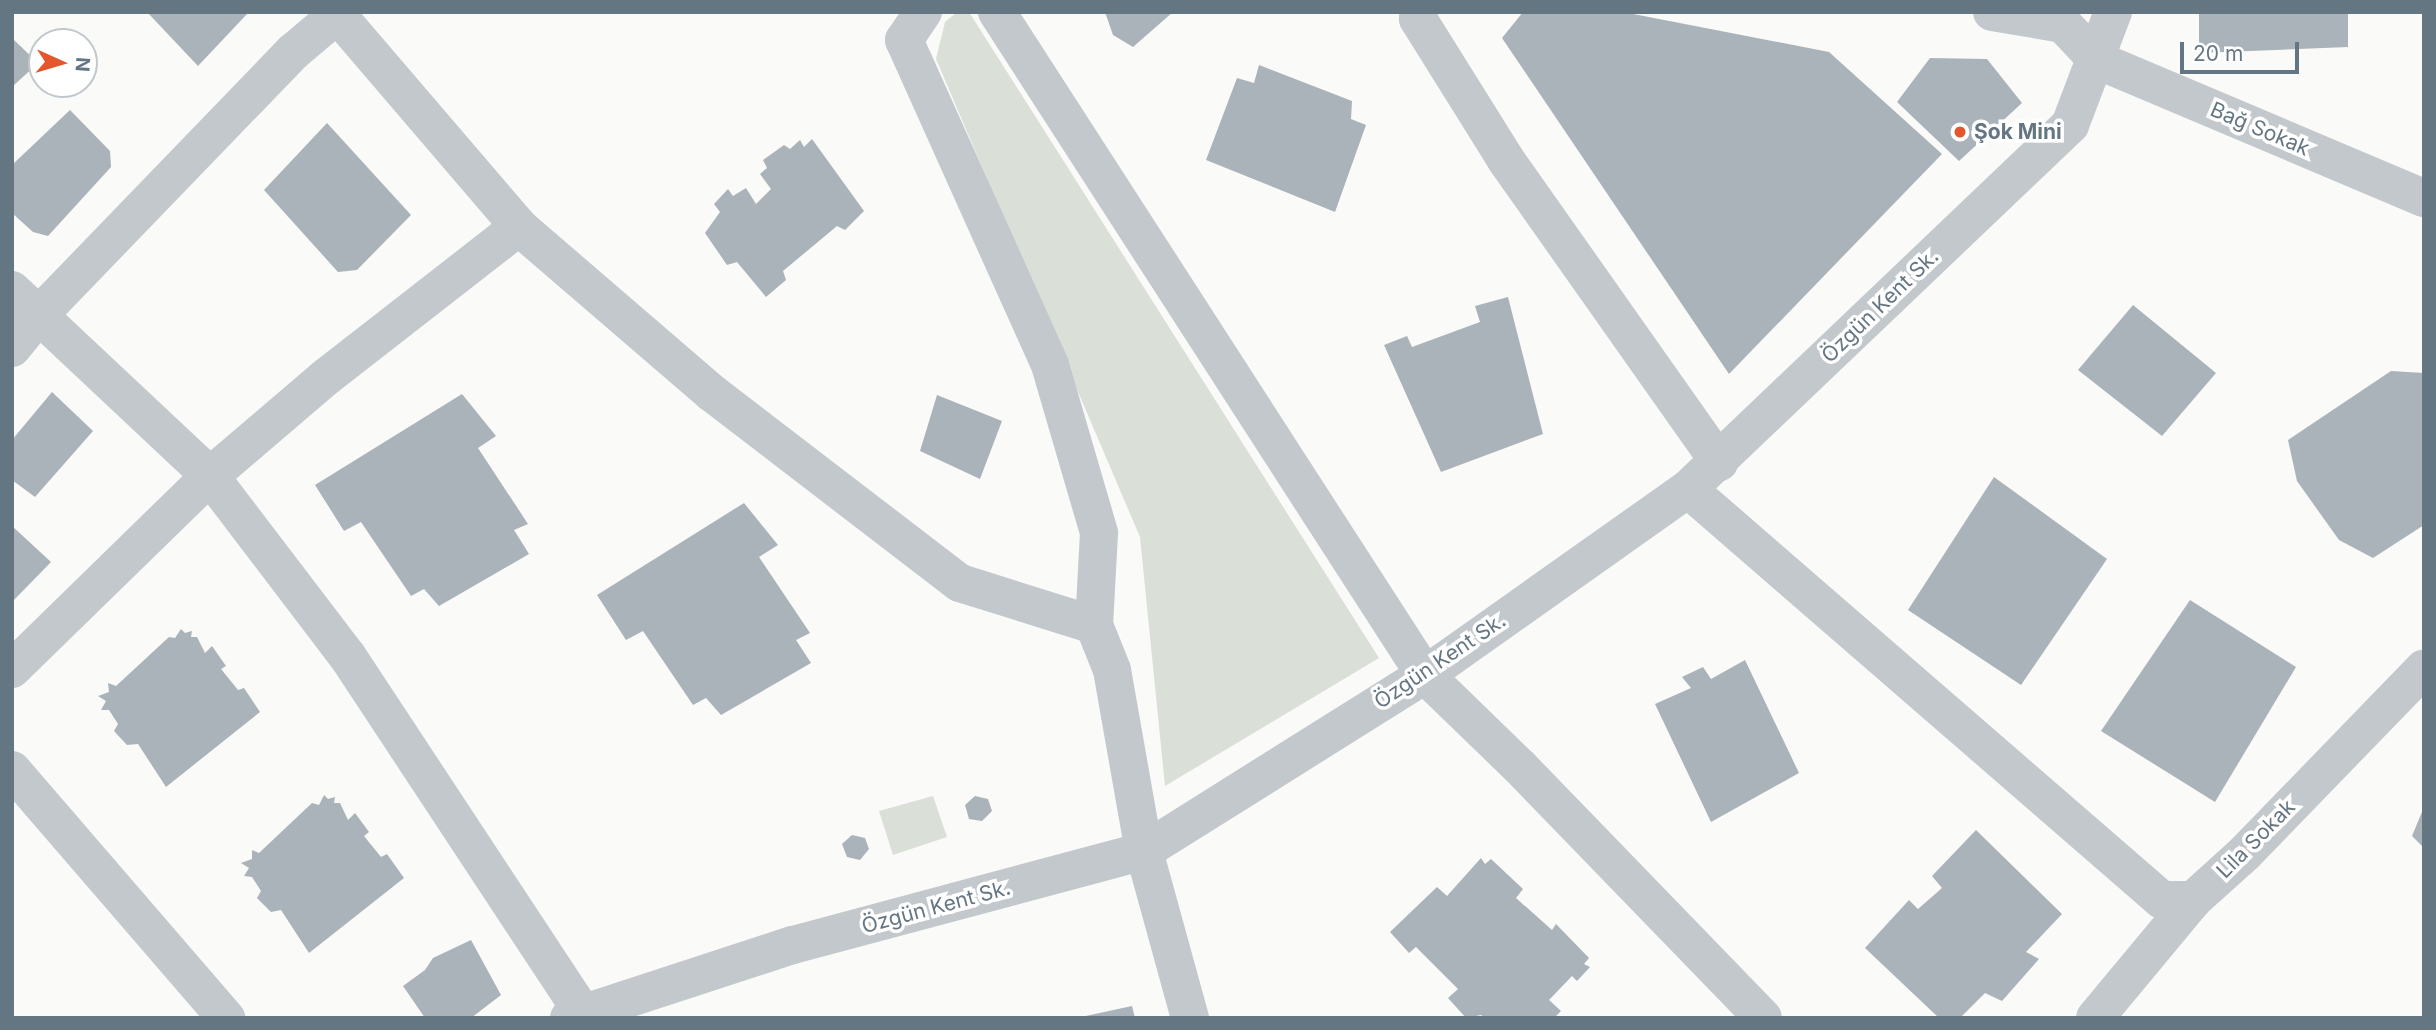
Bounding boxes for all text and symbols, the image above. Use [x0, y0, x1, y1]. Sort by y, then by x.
north arrow [28, 28, 98, 98]
scale bar [2184, 28, 2303, 72]
text: 20 m [2193, 41, 2243, 66]
text: N [70, 56, 94, 72]
street label: Bağ Sokak [2207, 97, 2313, 161]
place label: Şok Mini [1974, 119, 2062, 145]
marker: Şok Mini [1952, 124, 1968, 140]
street label: Özgün Kent Sk. [1816, 244, 1944, 368]
street label: Özgün Kent Sk. [1370, 608, 1510, 714]
street label: Lila Sokak [2212, 795, 2300, 883]
street label: Özgün Kent Sk. [859, 875, 1013, 939]

